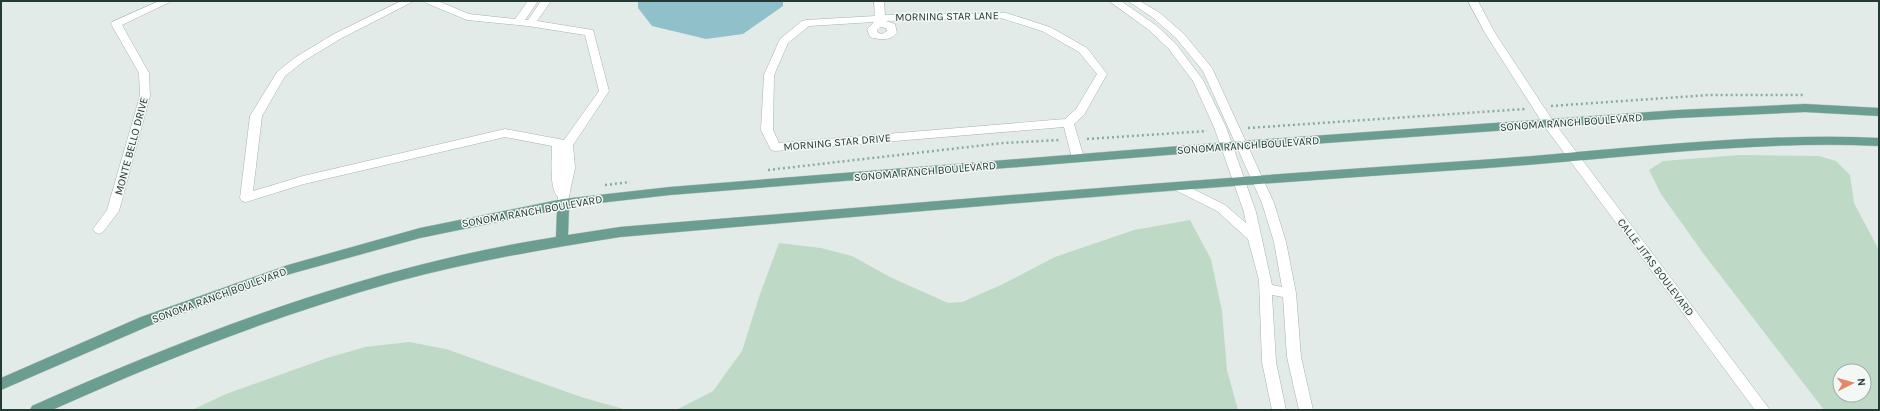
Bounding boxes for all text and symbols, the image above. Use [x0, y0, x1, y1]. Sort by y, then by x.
street label: MORNING STAR LANE [895, 9, 999, 24]
street label: MONTE BELLO DRIVE [112, 96, 151, 196]
street label: SONOMA RANCH BOULEVARD [1499, 111, 1643, 134]
street label: MORNING STAR DRIVE [783, 131, 891, 154]
street label: SONOMA RANCH BOULEVARD [1176, 134, 1320, 157]
street label: SONOMA RANCH BOULEVARD [853, 159, 997, 184]
street label: SONOMA RANCH BOULEVARD [461, 193, 603, 230]
street label: CALLE JITAS BOULEVARD [1615, 216, 1697, 319]
street label: SONOMA RANCH BOULEVARD [150, 265, 288, 326]
north arrow [1832, 363, 1872, 403]
text: N [1855, 377, 1868, 387]

